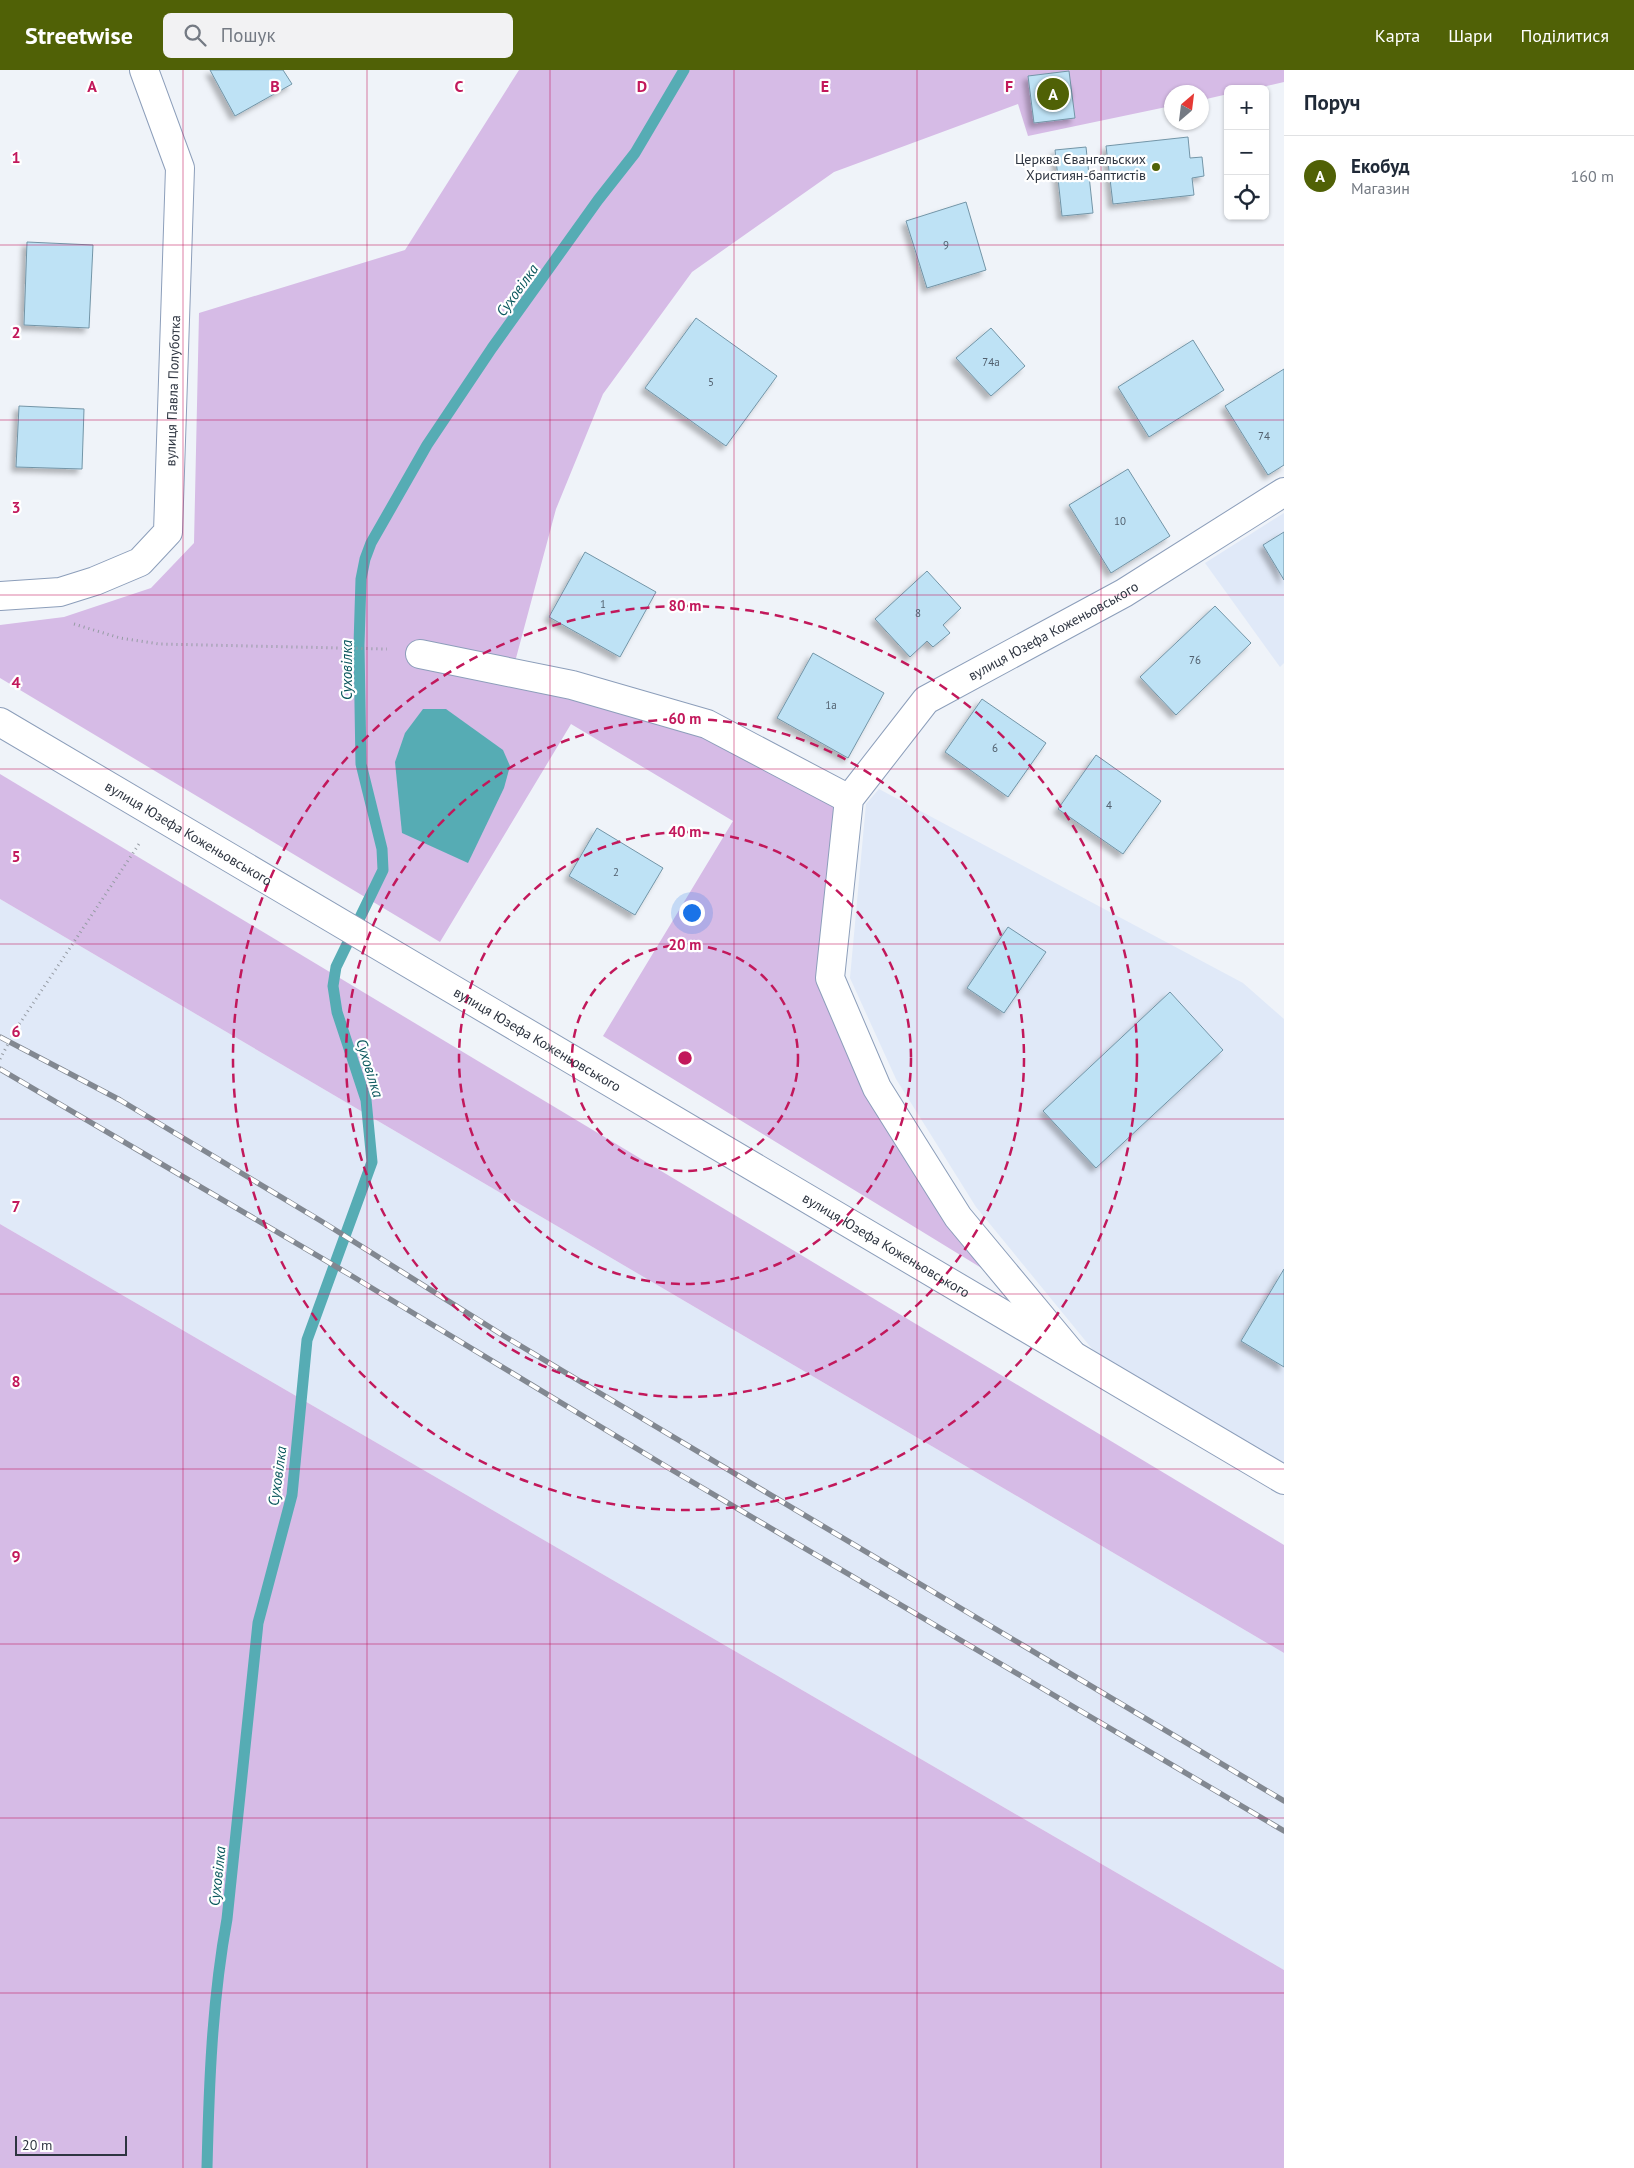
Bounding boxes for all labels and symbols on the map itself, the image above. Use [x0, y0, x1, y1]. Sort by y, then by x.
pin: A [1037, 75, 1069, 113]
text: A [87, 76, 97, 96]
text: B [270, 76, 280, 96]
text: C [455, 76, 464, 96]
text: D [637, 76, 647, 96]
text: E [821, 76, 829, 96]
text: F [1005, 76, 1013, 96]
north arrow [1164, 85, 1209, 130]
text: 1 [11, 147, 21, 167]
place label: Церква Євангельских Християн-баптистів [1015, 150, 1146, 184]
marker: Церква Євангельских Християн-баптистів [1150, 161, 1162, 173]
house number: 9 [943, 238, 949, 252]
water label: Суховілка [492, 260, 543, 320]
street label: вулиця Павла Полуботка [161, 315, 184, 467]
text: 2 [11, 322, 21, 342]
house number: 74а [982, 355, 1000, 369]
house number: 5 [708, 375, 714, 389]
house number: 74 [1258, 429, 1270, 443]
text: 3 [11, 497, 21, 517]
house number: 10 [1114, 514, 1126, 528]
street label: вулиця Юзефа Коженьовського [965, 577, 1142, 685]
text: 80 m [669, 596, 701, 615]
house number: 1 [600, 597, 606, 611]
house number: 8 [915, 606, 921, 620]
water label: Суховілка [337, 639, 356, 700]
house number: 76 [1189, 653, 1201, 667]
text: 4 [11, 672, 21, 692]
house number: 1а [825, 698, 837, 712]
text: 60 m [669, 709, 701, 728]
house number: 6 [992, 741, 998, 755]
street label: вулиця Юзефа Коженьовського [102, 777, 275, 890]
house number: 4 [1106, 798, 1112, 812]
text: 40 m [669, 822, 701, 841]
text: 5 [11, 846, 21, 866]
house number: 2 [613, 865, 619, 879]
your location [679, 900, 705, 926]
text: 20 m [669, 935, 701, 954]
street label: вулиця Юзефа Коженьовського [450, 983, 624, 1096]
text: 6 [11, 1021, 21, 1041]
water label: Суховілка [352, 1036, 388, 1100]
centre of rings [676, 1049, 694, 1067]
street label: вулиця Юзефа Коженьовського [799, 1189, 973, 1301]
text: 7 [11, 1196, 21, 1216]
text: 8 [11, 1371, 21, 1391]
water label: Суховілка [263, 1444, 291, 1507]
text: 9 [11, 1546, 21, 1566]
water label: Суховілка [204, 1844, 230, 1907]
scale bar [15, 2133, 128, 2156]

